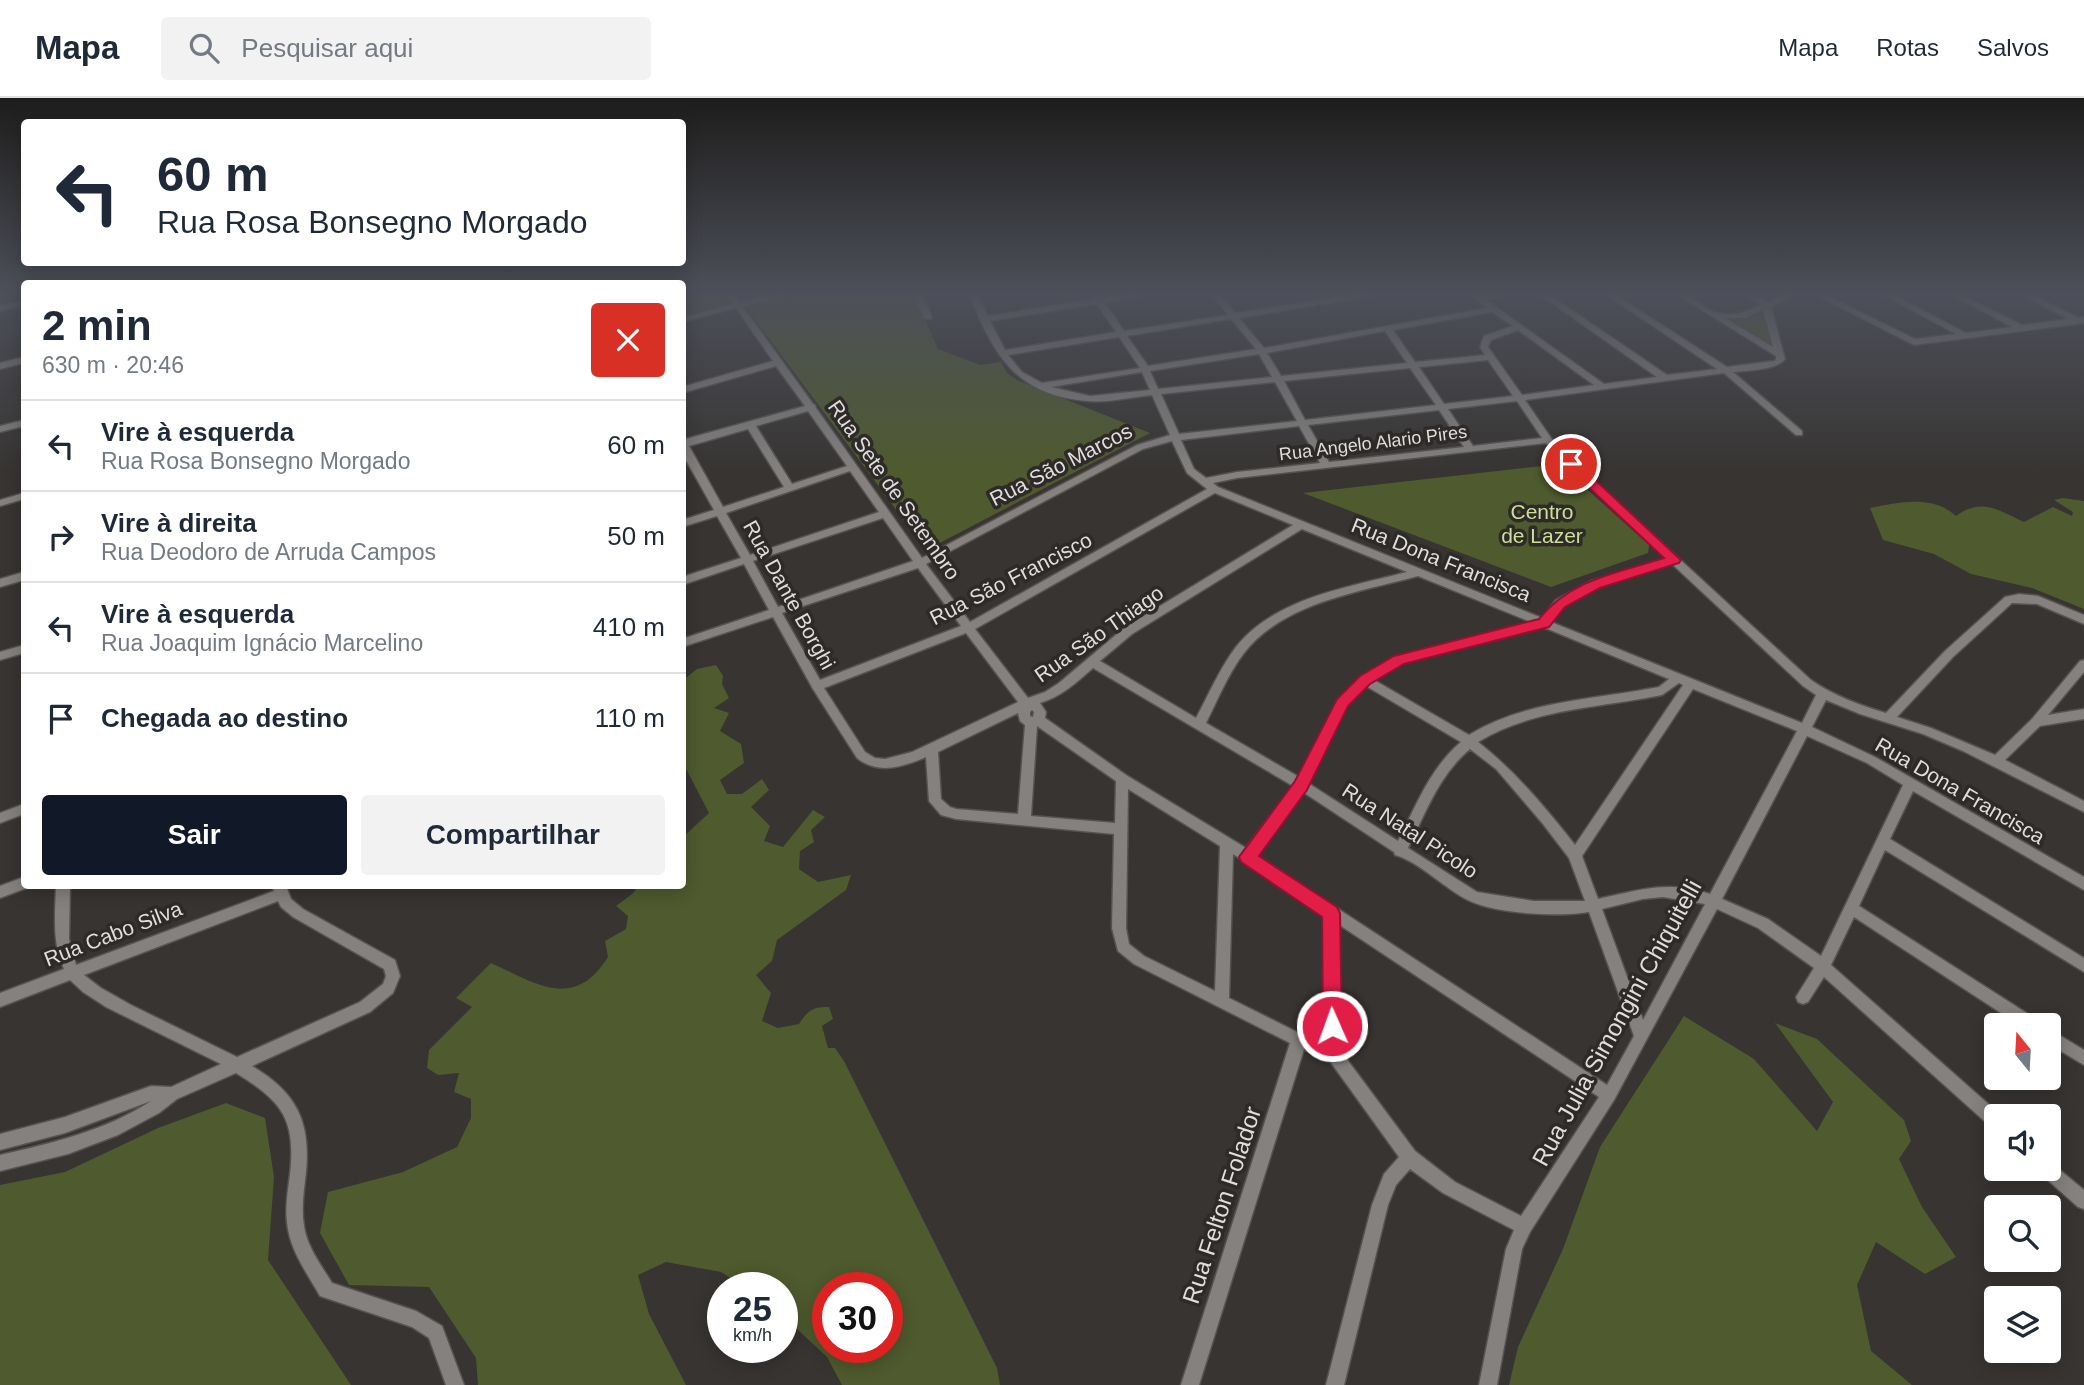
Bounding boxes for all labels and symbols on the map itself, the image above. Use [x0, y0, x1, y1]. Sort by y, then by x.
street label: Rua Sete de Setembro [824, 396, 965, 584]
street label: Rua São Marcos [986, 419, 1136, 510]
street label: Rua Angelo Alario Pires [1278, 422, 1468, 464]
pin [1541, 434, 1601, 494]
park label: Centro de Lazer [1501, 500, 1583, 547]
street label: Rua Dona Francisca [1348, 513, 1535, 606]
street label: Rua Dante Borghi [739, 516, 840, 673]
street label: Rua São Francisco [926, 528, 1096, 629]
street label: Rua São Thiago [1030, 581, 1167, 686]
street label: Rua Dona Francisca [1872, 733, 2049, 849]
street label: Rua Natal Picolo [1338, 778, 1482, 883]
street label: Rua Julia Simongini Chiquitelli [1527, 875, 1707, 1170]
street label: Rua Cabo Silva [41, 897, 185, 970]
position arrow [1295, 989, 1369, 1063]
north arrow [1984, 1013, 2062, 1090]
street label: Rua Felton Folador [1177, 1103, 1266, 1307]
speed limit sign: 30 [812, 1272, 903, 1363]

